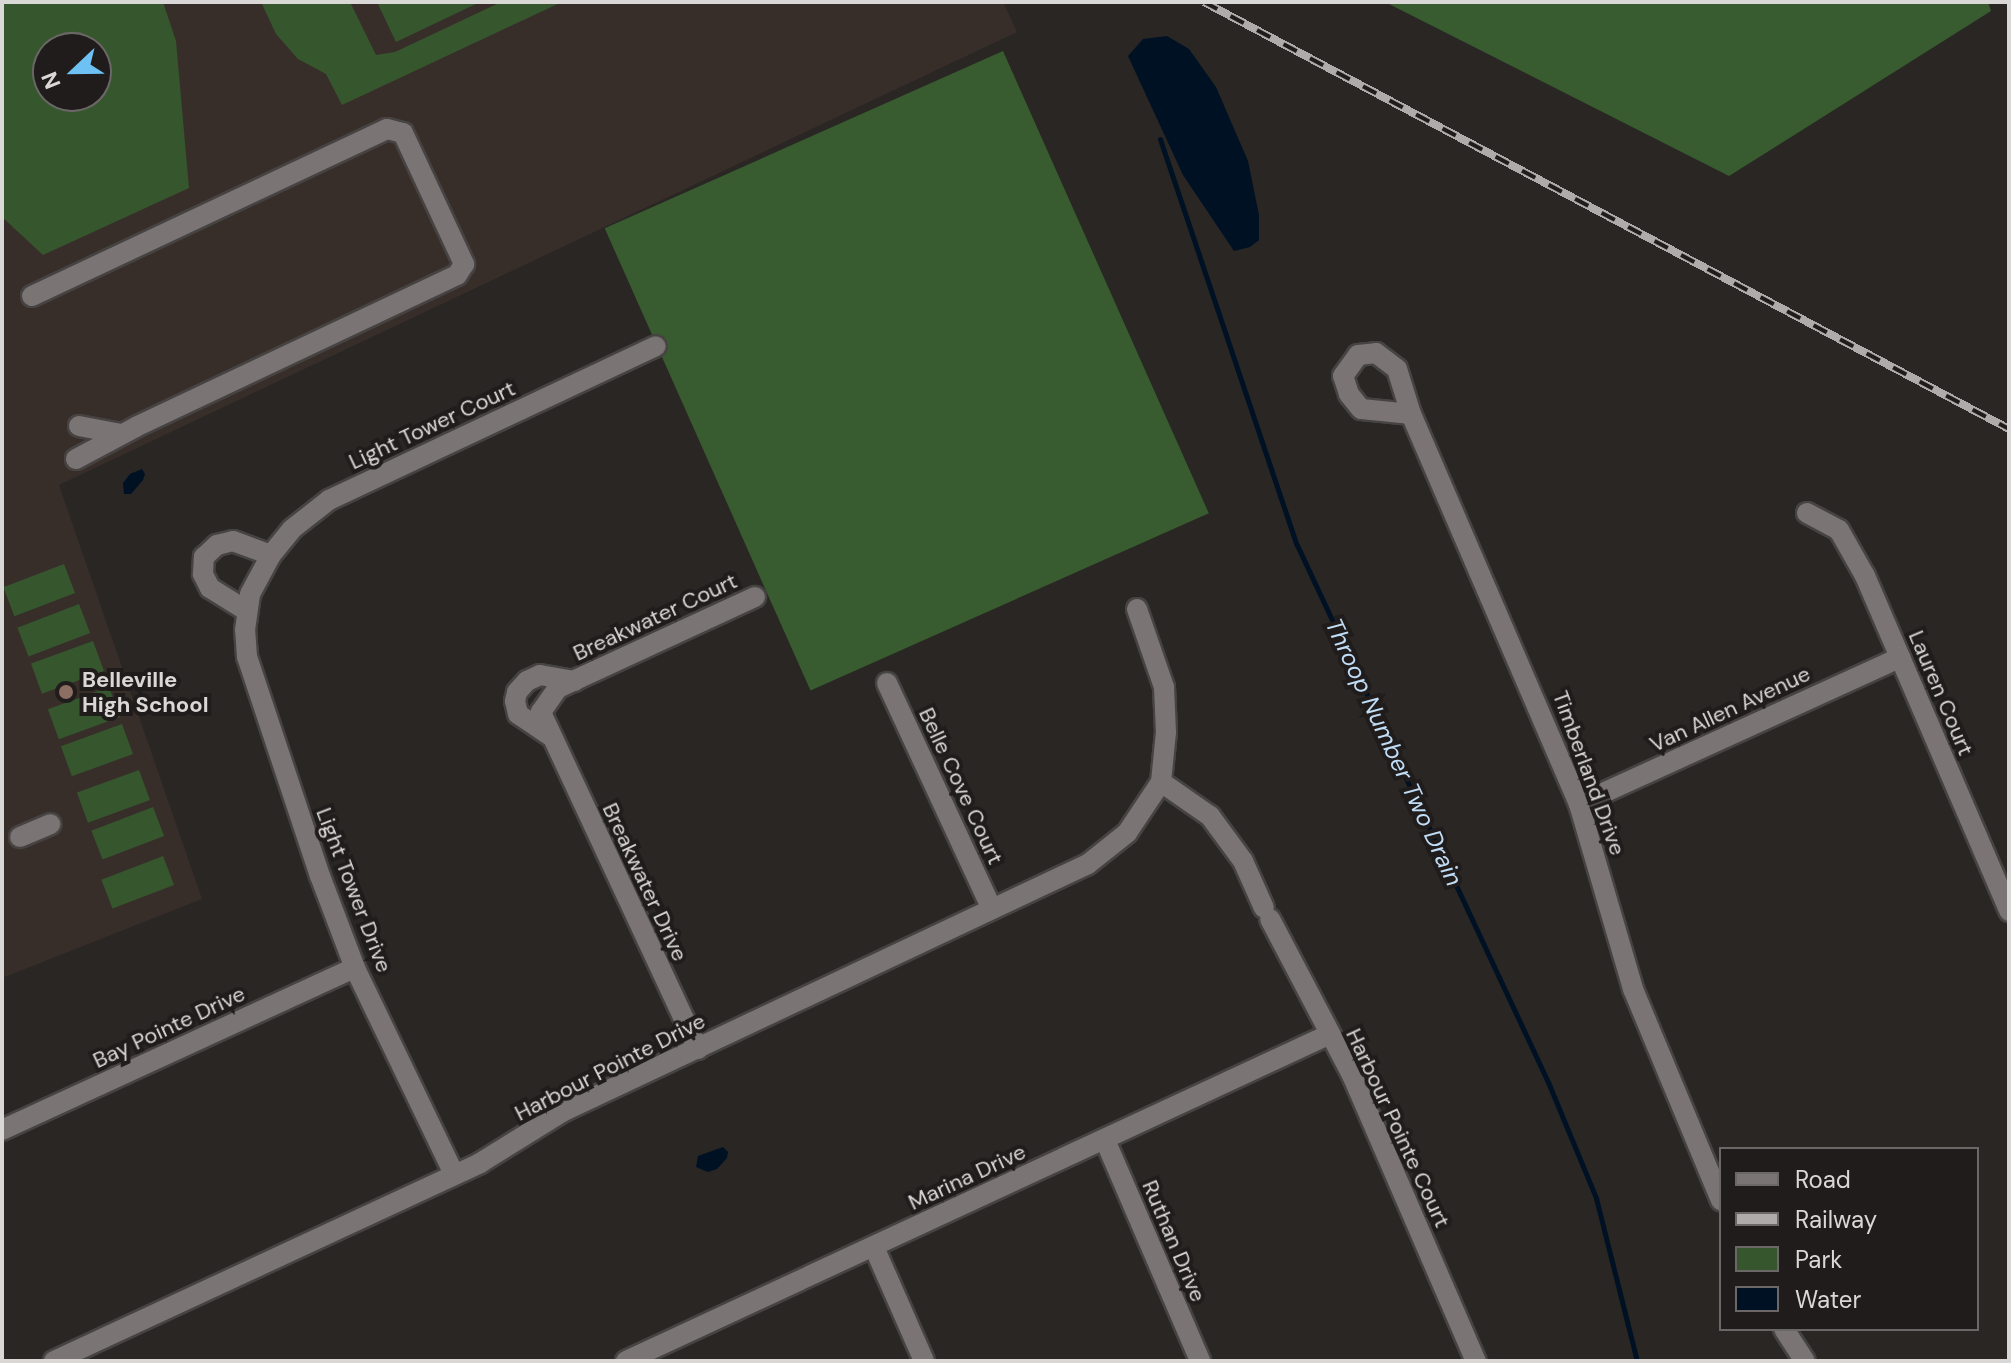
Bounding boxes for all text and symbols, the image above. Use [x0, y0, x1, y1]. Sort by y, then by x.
north arrow [32, 32, 112, 112]
text: N [35, 68, 68, 93]
street label: Light Tower Court [345, 375, 519, 475]
street label: Breakwater Court [569, 568, 741, 666]
water label: Throop Number Two Drain [1319, 614, 1469, 890]
street label: Lauren Court [1903, 627, 1979, 759]
street label: Van Allen Avenue [1646, 660, 1814, 758]
place label: Belleville High School [82, 666, 209, 718]
marker: Belleville High School [57, 683, 75, 701]
street label: Timberland Drive [1547, 687, 1631, 859]
street label: Belle Cove Court [913, 703, 1009, 869]
street label: Breakwater Drive [597, 799, 693, 965]
street label: Light Tower Drive [310, 804, 398, 976]
street label: Bay Pointe Drive [89, 980, 249, 1074]
street label: Harbour Pointe Drive [510, 1007, 710, 1127]
street label: Harbour Pointe Court [1340, 1024, 1456, 1232]
street label: Marina Drive [904, 1138, 1030, 1216]
legend [1719, 1147, 1979, 1331]
text: Road [1795, 1164, 1851, 1195]
street label: Ruthan Drive [1137, 1176, 1211, 1306]
text: Railway [1795, 1204, 1877, 1235]
text: Park [1795, 1244, 1842, 1275]
text: Water [1795, 1284, 1861, 1315]

